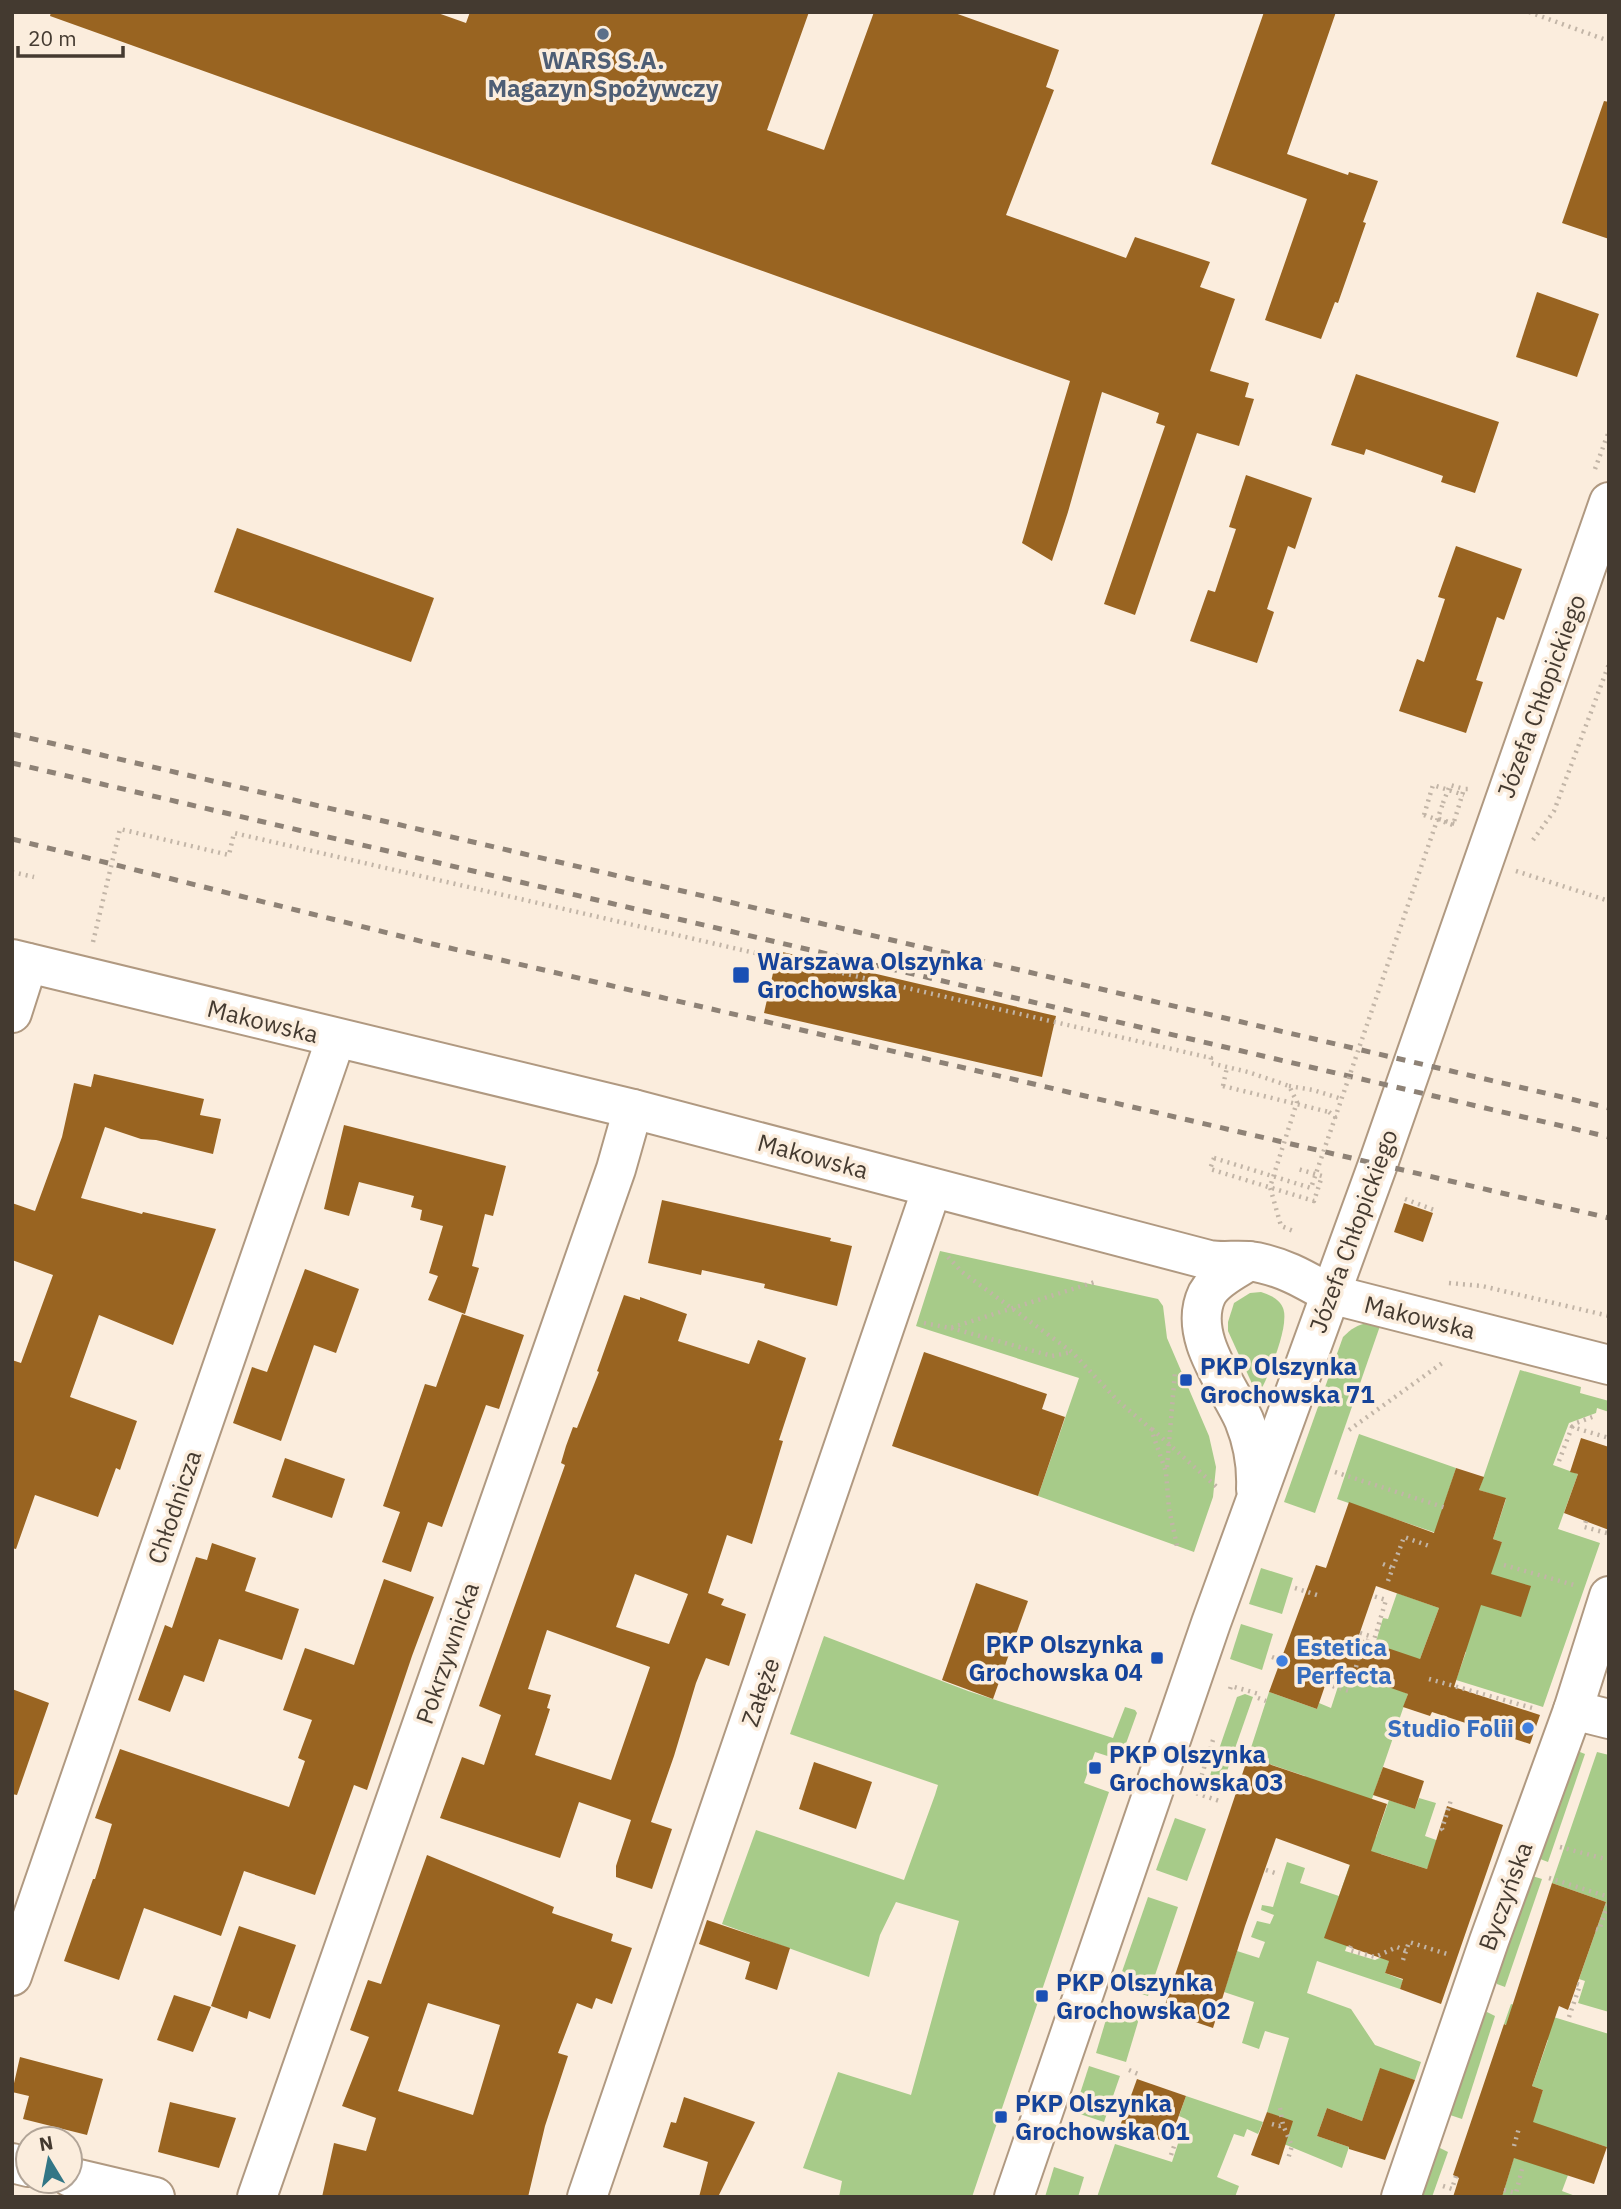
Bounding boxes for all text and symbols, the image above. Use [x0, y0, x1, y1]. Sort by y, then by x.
scale bar [18, 14, 122, 58]
text: 20 m [28, 24, 77, 52]
marker: WARS S.A. Magazyn Spożywczy [595, 26, 611, 42]
place label: WARS S.A. Magazyn Spożywczy [487, 44, 719, 104]
street label: Józefa Chłopickiego [1489, 590, 1593, 802]
place label: Warszawa Olszynka Grochowska [757, 945, 983, 1005]
marker: Warszawa Olszynka Grochowska [731, 965, 751, 985]
street label: Makowska [204, 992, 322, 1050]
street label: Józefa Chłopickiego [1301, 1125, 1405, 1337]
street label: Makowska [754, 1126, 872, 1186]
street label: Makowska [1361, 1288, 1479, 1346]
place label: PKP Olszynka Grochowska 71 [1200, 1350, 1375, 1410]
marker: PKP Olszynka Grochowska 71 [1178, 1372, 1194, 1388]
street label: Chłodnicza [140, 1446, 208, 1568]
street label: Pokrzywnicka [408, 1578, 486, 1728]
place label: PKP Olszynka Grochowska 04 [968, 1628, 1143, 1688]
place label: Estetica Perfecta [1296, 1631, 1392, 1691]
marker: PKP Olszynka Grochowska 04 [1149, 1650, 1165, 1666]
street label: Załęże [733, 1653, 787, 1731]
marker: Estetica Perfecta [1274, 1653, 1290, 1669]
place label: Studio Folii [1387, 1712, 1514, 1744]
marker: Studio Folii [1520, 1720, 1536, 1736]
place label: PKP Olszynka Grochowska 03 [1109, 1738, 1284, 1798]
marker: PKP Olszynka Grochowska 03 [1087, 1760, 1103, 1776]
street label: Byczyńska [1471, 1837, 1539, 1955]
place label: PKP Olszynka Grochowska 02 [1056, 1966, 1231, 2026]
marker: PKP Olszynka Grochowska 02 [1034, 1988, 1050, 2004]
place label: PKP Olszynka Grochowska 01 [1015, 2087, 1190, 2147]
marker: PKP Olszynka Grochowska 01 [993, 2109, 1009, 2125]
north arrow [14, 2125, 84, 2195]
text: N [37, 2130, 55, 2156]

